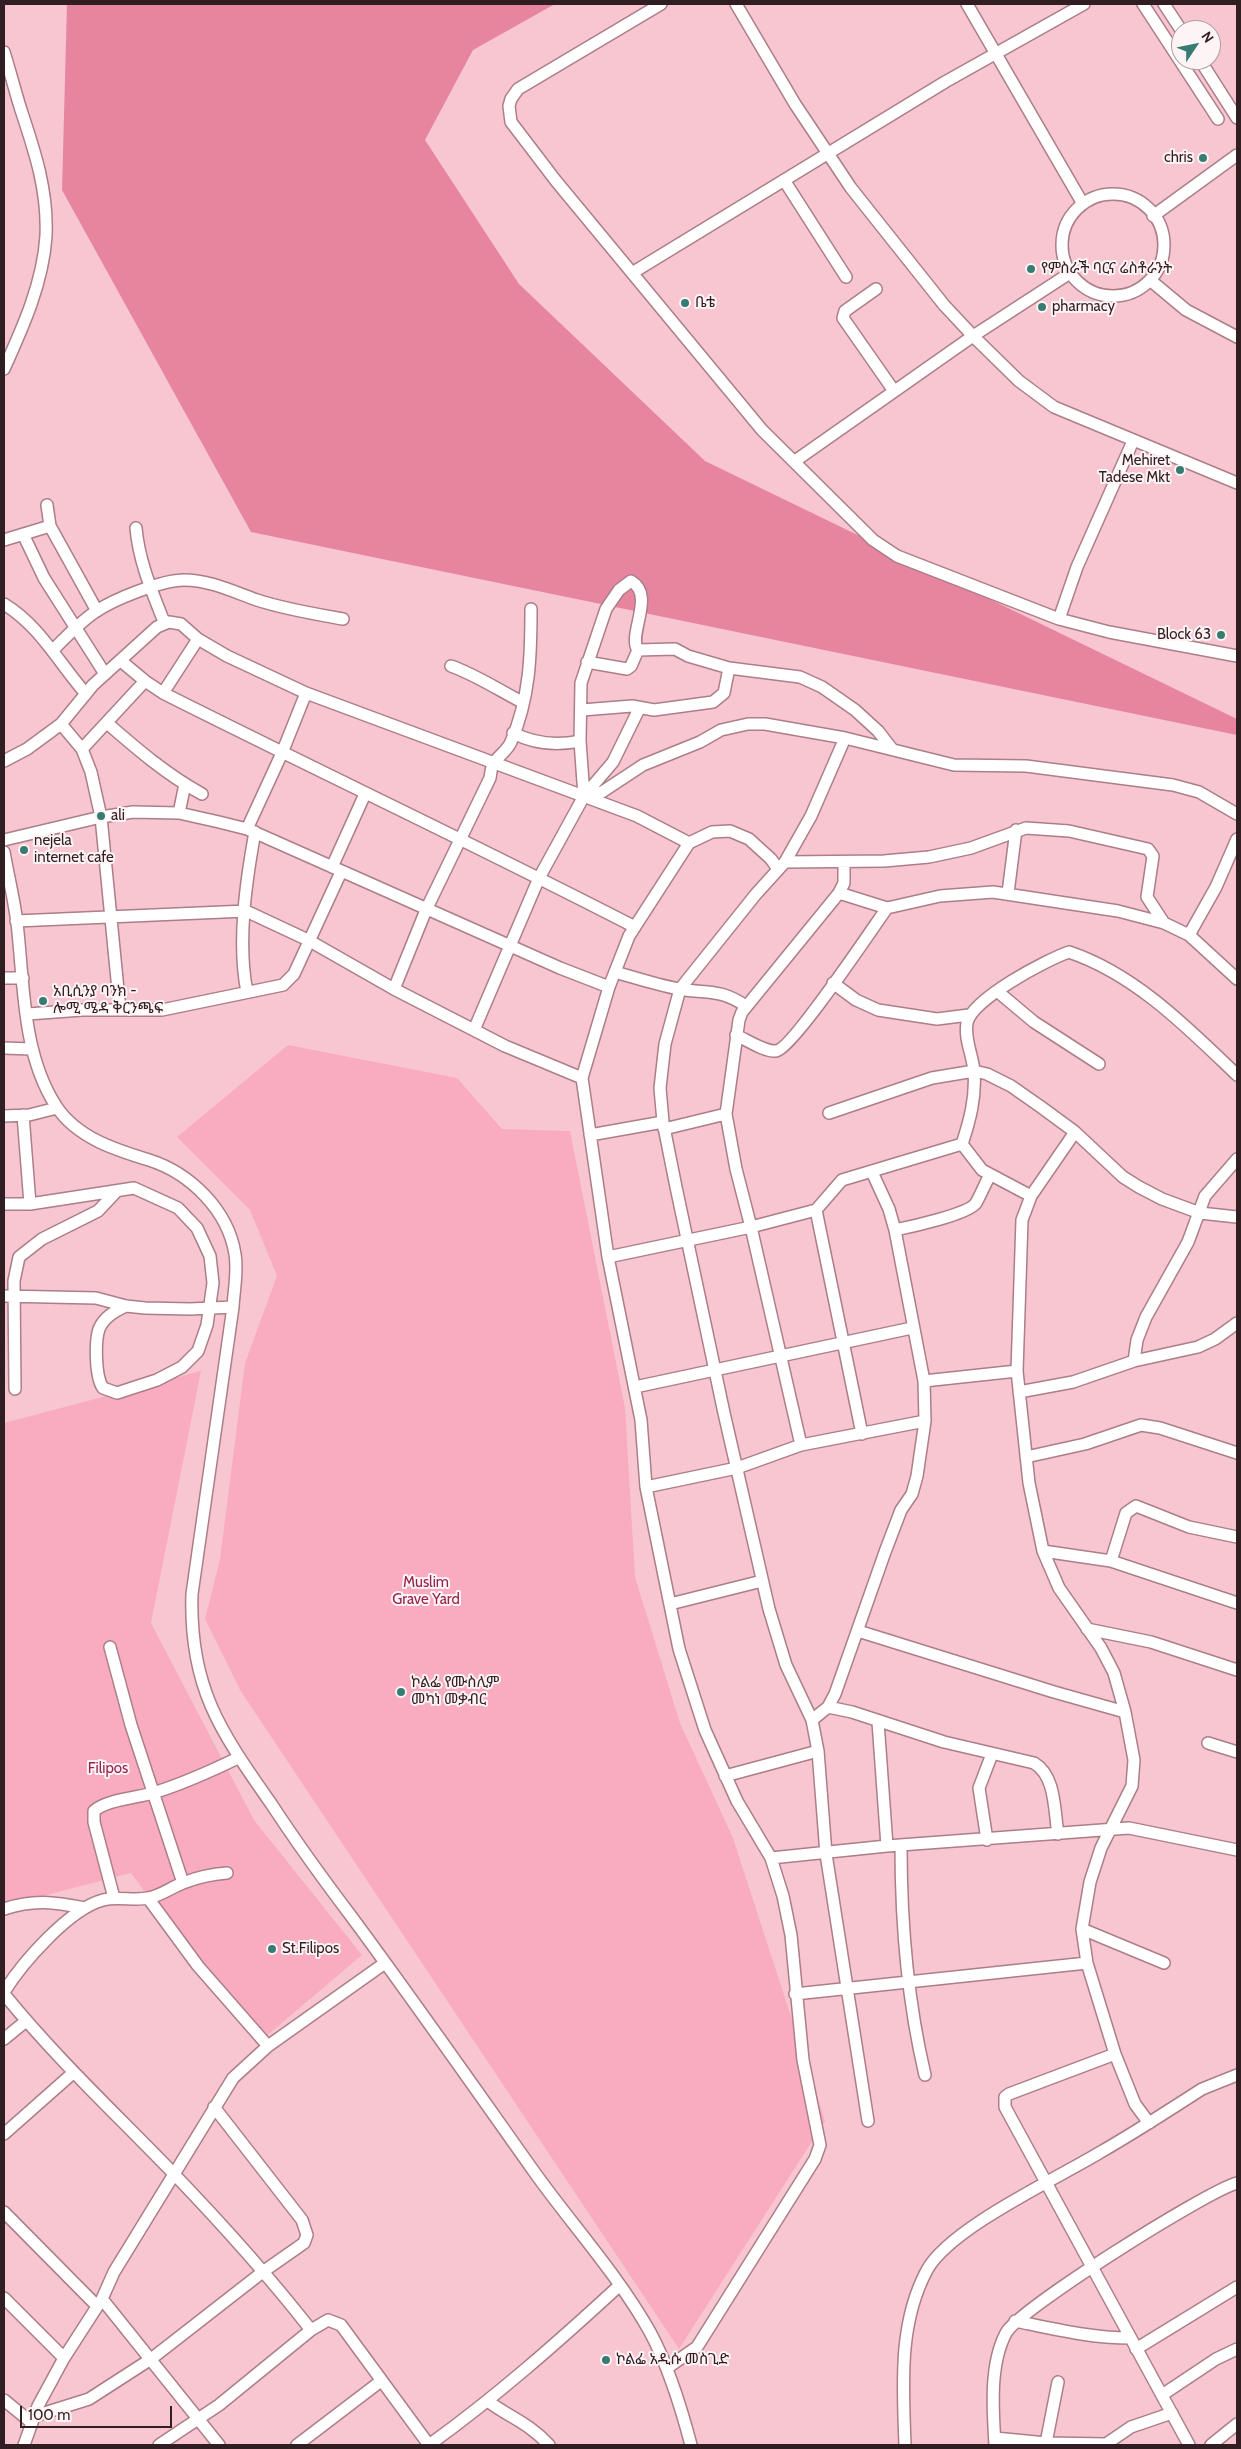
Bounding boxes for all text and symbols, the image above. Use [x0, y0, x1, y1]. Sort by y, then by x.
north arrow [1171, 20, 1221, 70]
text: N [1197, 28, 1218, 46]
place label: chris [1164, 149, 1193, 167]
marker: chris [1197, 152, 1209, 164]
place label: የምስራች ባርና ሬስቶራንት [1041, 260, 1172, 278]
marker: የምስራች ባርና ሬስቶራንት [1025, 263, 1037, 275]
place label: ቤቴ [695, 294, 715, 312]
marker: ቤቴ [679, 297, 691, 309]
place label: pharmacy [1052, 298, 1115, 316]
marker: pharmacy [1036, 301, 1048, 313]
place label: Mehiret Tadese Mkt [1099, 452, 1170, 487]
marker: Mehiret Tadese Mkt [1174, 464, 1186, 476]
place label: Block 63 [1157, 626, 1211, 644]
marker: Block 63 [1215, 629, 1227, 641]
place label: ali [111, 807, 125, 825]
marker: ali [95, 810, 107, 822]
place label: nejela internet cafe [34, 832, 114, 867]
marker: nejela internet cafe [18, 844, 30, 856]
place label: አቢሲንያ ባንክ - ሎሚ ሜዳ ቅርንጫፍ [53, 983, 163, 1018]
marker: አቢሲንያ ባንክ - ሎሚ ሜዳ ቅርንጫፍ [37, 995, 49, 1007]
park label: Muslim Grave Yard [392, 1574, 460, 1609]
place label: ኮልፌ የሙስሊም መካነ መቃብር [411, 1674, 499, 1709]
marker: ኮልፌ የሙስሊም መካነ መቃብር [395, 1686, 407, 1698]
park label: Filipos [88, 1760, 128, 1778]
place label: St.Filipos [282, 1940, 339, 1958]
marker: St.Filipos [266, 1943, 278, 1955]
place label: ኮልፌ አዲሱ መስጊድ [616, 2351, 729, 2369]
marker: ኮልፌ አዲሱ መስጊድ [600, 2354, 612, 2366]
scale bar [22, 2396, 175, 2428]
text: 100 m [28, 2406, 70, 2424]

